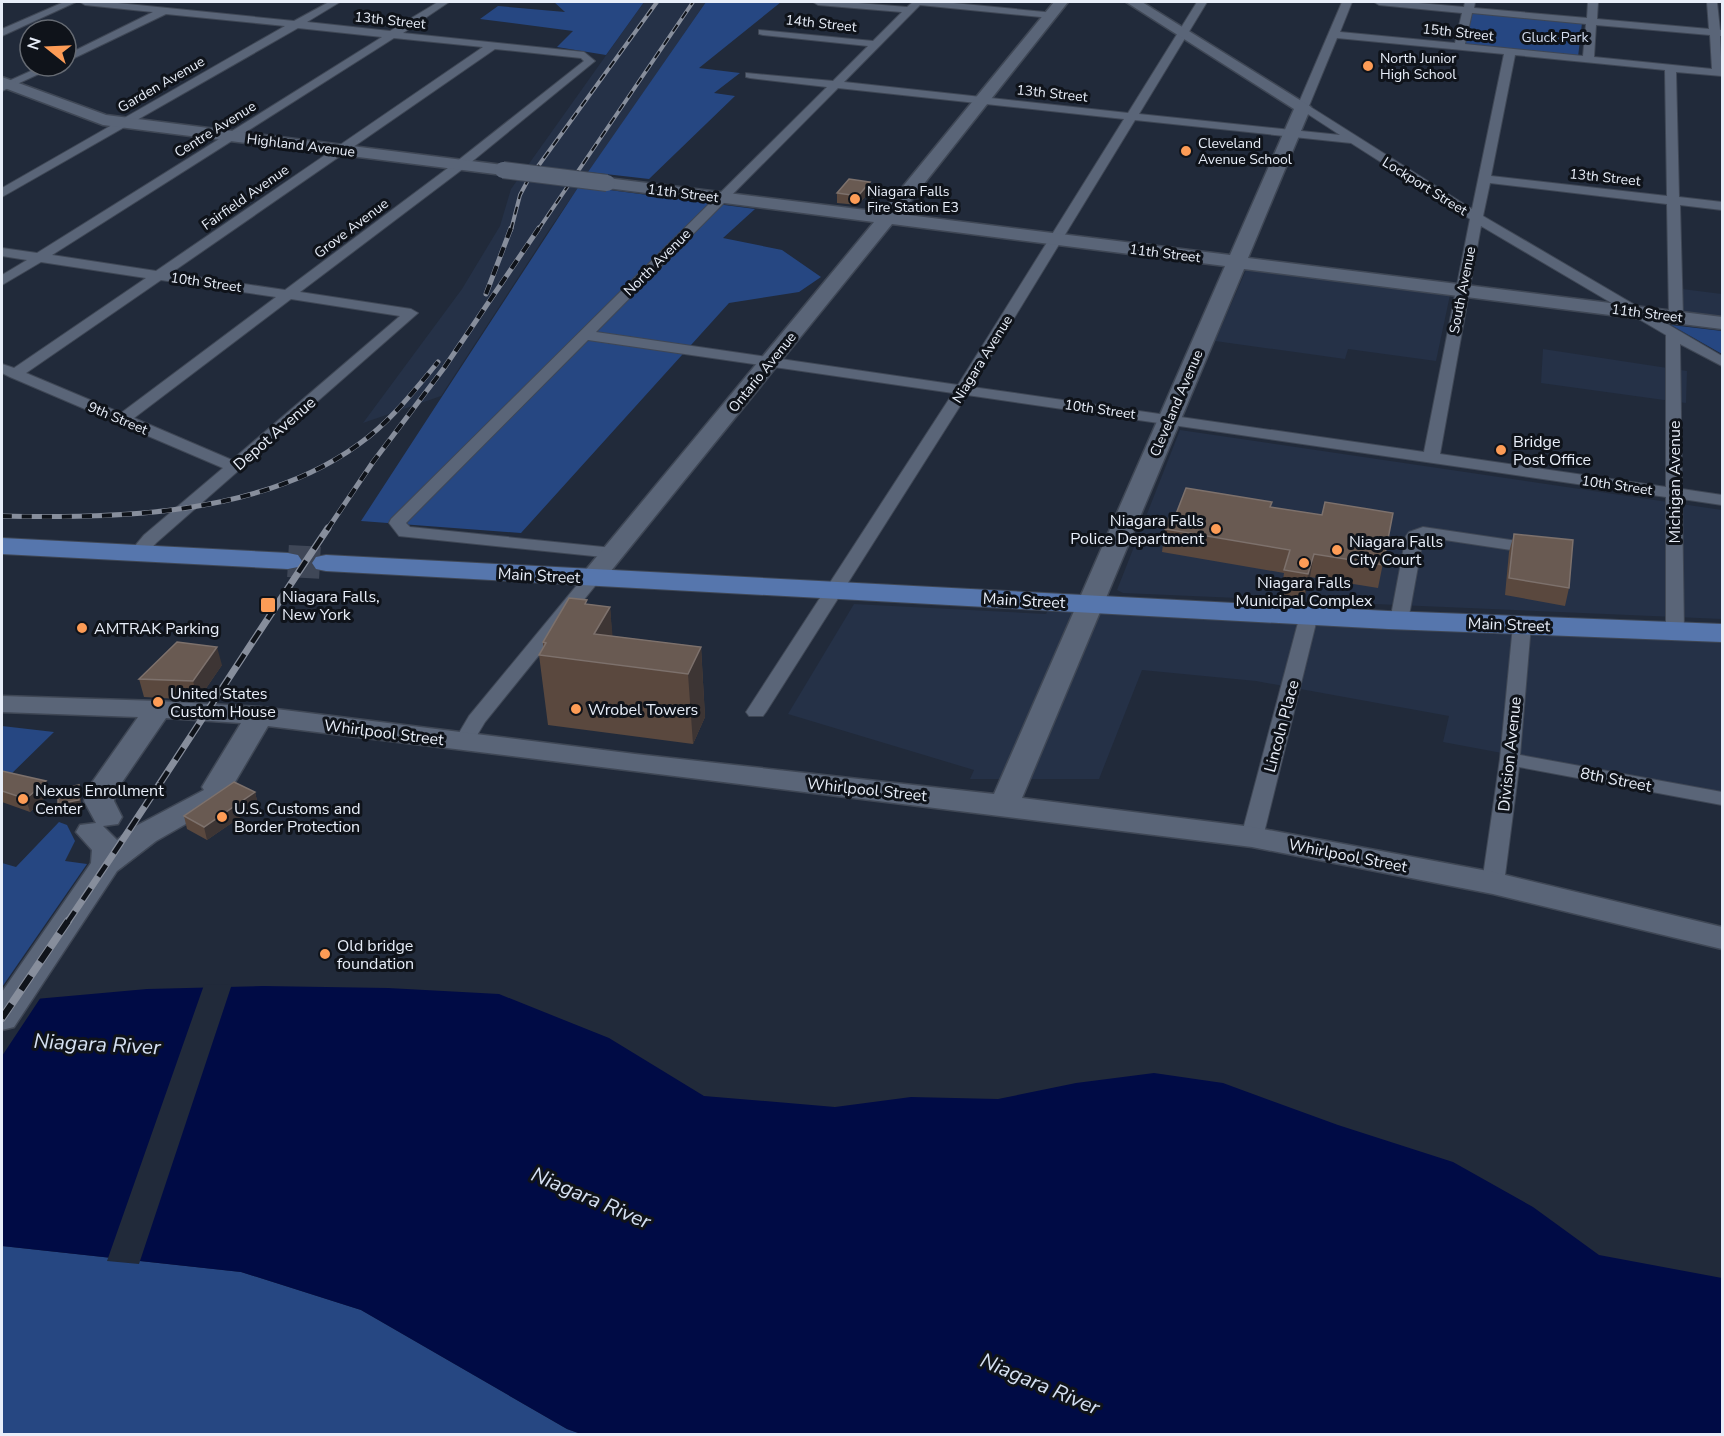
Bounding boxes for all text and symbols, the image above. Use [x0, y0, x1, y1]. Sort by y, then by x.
street label: 13th Street [353, 7, 427, 34]
street label: 14th Street [784, 10, 858, 37]
north arrow [18, 18, 78, 78]
street label: 15th Street [1421, 19, 1495, 46]
park label: Gluck Park [1521, 28, 1590, 47]
text: N [22, 35, 47, 53]
place label: North Junior High School [1380, 49, 1457, 84]
street label: Garden Avenue [114, 52, 208, 117]
marker: North Junior High School [1361, 59, 1375, 73]
street label: 13th Street [1015, 80, 1089, 107]
street label: Centre Avenue [171, 97, 260, 162]
street label: Highland Avenue [246, 129, 356, 162]
place label: Cleveland Avenue School [1198, 134, 1293, 169]
marker: Cleveland Avenue School [1179, 144, 1193, 158]
street label: Lockport Street [1379, 153, 1471, 220]
street label: Fairfield Avenue [198, 160, 293, 235]
street label: 13th Street [1568, 164, 1642, 191]
street label: 11th Street [646, 180, 720, 207]
place label: Niagara Falls Fire Station E3 [867, 182, 959, 217]
marker: Niagara Falls Fire Station E3 [848, 192, 862, 206]
street label: Grove Avenue [310, 194, 392, 263]
street label: North Avenue [620, 225, 695, 300]
street label: 11th Street [1128, 240, 1202, 267]
street label: South Avenue [1445, 245, 1480, 335]
street label: 10th Street [169, 268, 243, 297]
street label: 11th Street [1610, 300, 1684, 327]
street label: Niagara Avenue [948, 312, 1017, 407]
street label: Ontario Avenue [724, 328, 801, 416]
street label: Cleveland Avenue [1145, 347, 1208, 460]
street label: Depot Avenue [229, 392, 321, 476]
street label: 10th Street [1063, 395, 1137, 424]
street label: 9th Street [85, 397, 151, 440]
street label: Michigan Avenue [1664, 420, 1686, 544]
place label: Bridge Post Office [1513, 431, 1591, 471]
marker: Bridge Post Office [1494, 443, 1508, 457]
street label: 10th Street [1580, 471, 1654, 500]
place label: Niagara Falls Police Department [1070, 510, 1204, 550]
marker: Niagara Falls Police Department [1209, 522, 1223, 536]
place label: Niagara Falls City Court [1349, 531, 1443, 571]
marker: Niagara Falls City Court [1330, 543, 1344, 557]
marker: Niagara Falls Municipal Complex [1297, 556, 1311, 570]
street label: Main Street [497, 563, 581, 589]
place label: Niagara Falls Municipal Complex [1236, 572, 1373, 612]
place label: Niagara Falls, New York [282, 586, 380, 626]
street label: Main Street [982, 588, 1066, 614]
marker: Niagara Falls, New York [259, 596, 277, 614]
street label: Main Street [1467, 613, 1551, 637]
place label: AMTRAK Parking [94, 618, 219, 640]
marker: AMTRAK Parking [75, 621, 89, 635]
street label: Lincoln Place [1259, 678, 1305, 775]
place label: United States Custom House [170, 683, 276, 723]
marker: United States Custom House [151, 695, 165, 709]
street label: Division Avenue [1493, 696, 1527, 813]
place label: Wrobel Towers [588, 699, 698, 721]
marker: Wrobel Towers [569, 702, 583, 716]
street label: Whirlpool Street [323, 715, 445, 751]
street label: 8th Street [1578, 762, 1654, 798]
street label: Whirlpool Street [806, 773, 928, 807]
place label: Nexus Enrollment Center [35, 780, 164, 820]
marker: Nexus Enrollment Center [16, 792, 30, 806]
place label: U.S. Customs and Border Protection [234, 798, 361, 838]
marker: U.S. Customs and Border Protection [215, 810, 229, 824]
street label: Whirlpool Street [1287, 834, 1409, 878]
place label: Old bridge foundation [337, 935, 414, 975]
marker: Old bridge foundation [318, 947, 332, 961]
water label: Niagara River [33, 1027, 162, 1061]
water label: Niagara River [527, 1160, 655, 1236]
water label: Niagara River [976, 1346, 1104, 1422]

